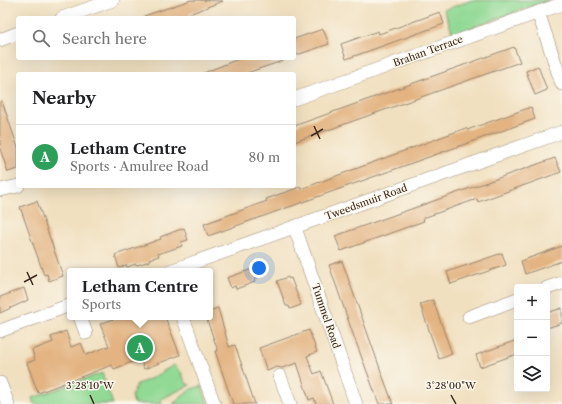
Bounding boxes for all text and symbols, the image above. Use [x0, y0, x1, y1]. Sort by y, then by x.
search box [16, 16, 296, 60]
icon: search [30, 27, 52, 49]
text: Search here [62, 29, 147, 48]
street label: Brahan Terrace [391, 32, 465, 70]
text: Nearby [32, 88, 96, 108]
text: Letham Centre [70, 139, 186, 158]
text: A [40, 149, 50, 165]
text: 80 m [248, 149, 280, 165]
text: Sports · Amulree Road [70, 158, 209, 174]
street label: Tweedsmuir Road [323, 181, 409, 223]
your location [249, 258, 269, 278]
popup [67, 268, 213, 320]
text: Letham Centre [82, 277, 198, 296]
street label: Tummel Road [309, 282, 343, 350]
map controls [514, 284, 550, 392]
button: + [514, 284, 550, 320]
text: Sports [82, 296, 121, 312]
button: − [514, 320, 550, 356]
pin: A [127, 333, 153, 363]
button: layers [514, 356, 550, 392]
text: 3°28'10"W [66, 379, 115, 392]
text: 3°28'00"W [426, 379, 477, 392]

